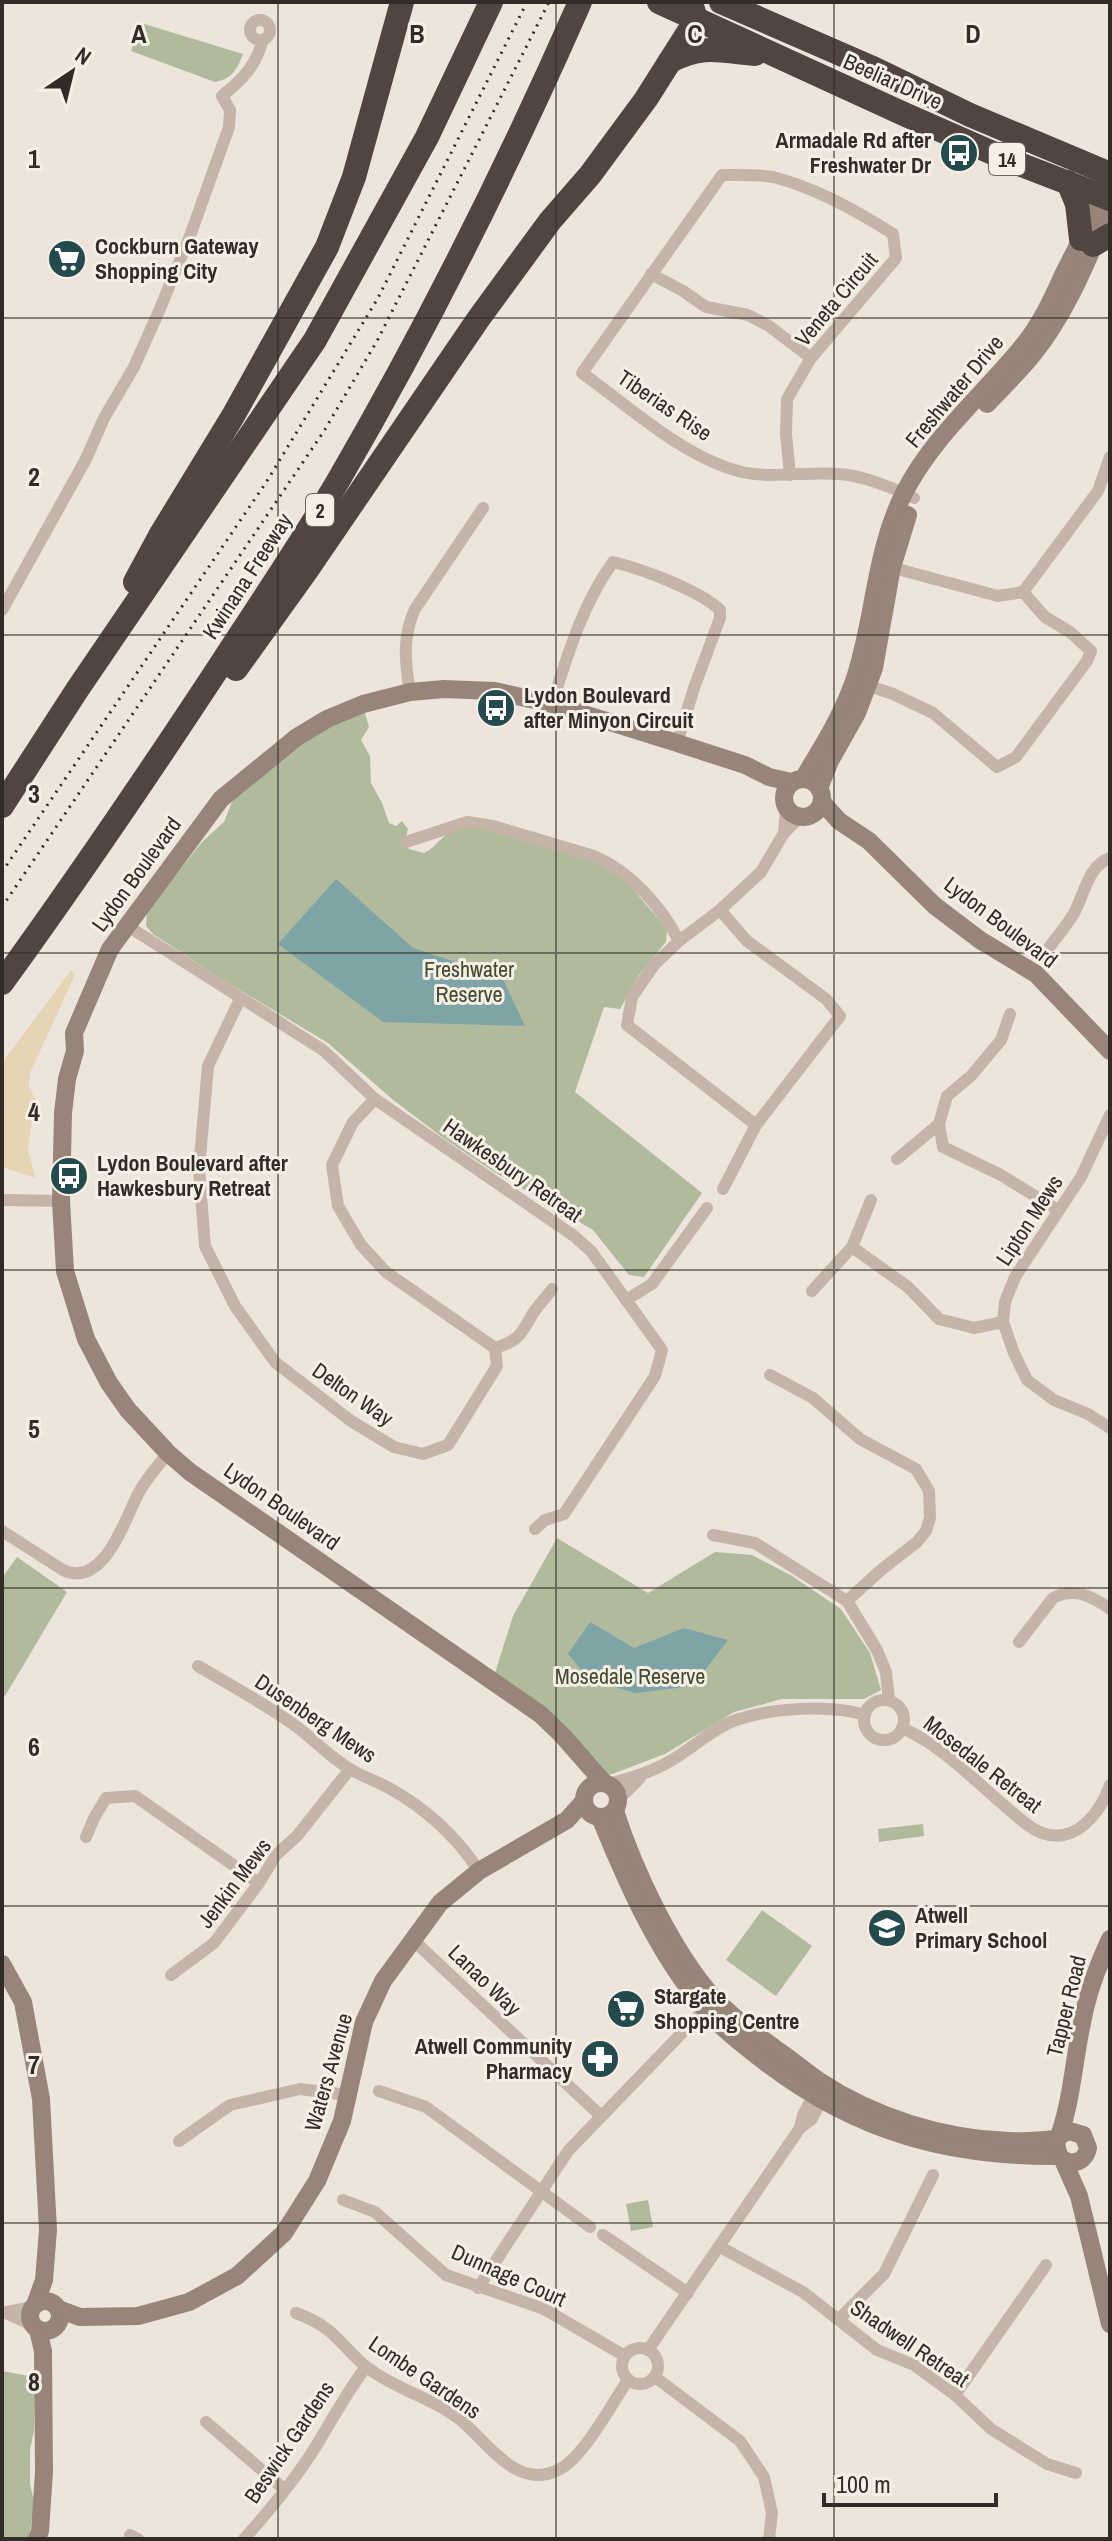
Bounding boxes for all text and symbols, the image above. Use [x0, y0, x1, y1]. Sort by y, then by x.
text: A [131, 16, 147, 51]
text: B [409, 16, 425, 51]
text: C [687, 16, 703, 51]
text: D [965, 16, 981, 51]
north arrow [32, 32, 112, 112]
text: N [70, 40, 97, 72]
street label: Beeliar Drive [839, 46, 947, 116]
place label: Armadale Rd after Freshwater Dr [776, 125, 931, 180]
bus stop icon: Armadale Rd after Freshwater Dr [938, 132, 980, 174]
text: 1 [28, 141, 40, 176]
road number: 14 [989, 143, 1025, 175]
place label: Cockburn Gateway Shopping City [95, 231, 258, 286]
supermarket icon: Cockburn Gateway Shopping City [46, 238, 88, 280]
street label: Veneta Circuit [788, 246, 884, 352]
street label: Freshwater Drive [898, 328, 1010, 454]
street label: Tiberias Rise [612, 362, 718, 448]
text: 2 [28, 459, 40, 494]
road number: 2 [306, 494, 334, 526]
street label: Kwinana Freeway [195, 507, 299, 645]
place label: Lydon Boulevard after Minyon Circuit [524, 680, 693, 735]
bus stop icon: Lydon Boulevard after Minyon Circuit [475, 687, 517, 729]
text: 3 [28, 776, 40, 811]
street label: Lydon Boulevard [84, 811, 188, 937]
street label: Lydon Boulevard [938, 869, 1064, 975]
park label: Freshwater Reserve [424, 954, 514, 1009]
text: 4 [28, 1094, 40, 1129]
street label: Hawkesbury Retreat [437, 1111, 589, 1229]
place label: Lydon Boulevard after Hawkesbury Retreat [97, 1148, 288, 1203]
bus stop icon: Lydon Boulevard after Hawkesbury Retreat [48, 1155, 90, 1197]
street label: Lipton Mews [989, 1169, 1069, 1271]
street label: Delton Way [306, 1355, 400, 1433]
text: 5 [28, 1411, 40, 1446]
street label: Lydon Boulevard [218, 1455, 346, 1557]
park label: Mosedale Reserve [555, 1661, 705, 1691]
street label: Dusenberg Mews [249, 1666, 383, 1770]
street label: Mosedale Retreat [918, 1708, 1048, 1820]
text: 6 [28, 1729, 40, 1764]
street label: Jenkin Mews [190, 1832, 278, 1934]
place label: Atwell Primary School [915, 1900, 1047, 1955]
school or university icon: Atwell Primary School [866, 1907, 908, 1949]
street label: Lanao Way [442, 1938, 528, 2022]
street label: Tapper Road [1039, 1952, 1093, 2060]
place label: Stargate Shopping Centre [654, 1981, 799, 2036]
supermarket icon: Stargate Shopping Centre [605, 1988, 647, 2030]
street label: Waters Avenue [297, 2010, 359, 2134]
place label: Atwell Community Pharmacy [415, 2031, 572, 2086]
pharmacy icon: Atwell Community Pharmacy [579, 2038, 621, 2080]
text: 7 [28, 2047, 40, 2082]
street label: Dunnage Court [447, 2236, 571, 2314]
street label: Shadwell Retreat [845, 2292, 975, 2394]
street label: Lombe Gardens [363, 2328, 487, 2426]
text: 8 [28, 2364, 40, 2399]
street label: Beswick Gardens [237, 2375, 341, 2509]
scale bar [824, 2457, 996, 2507]
text: 100 m [836, 2468, 891, 2500]

